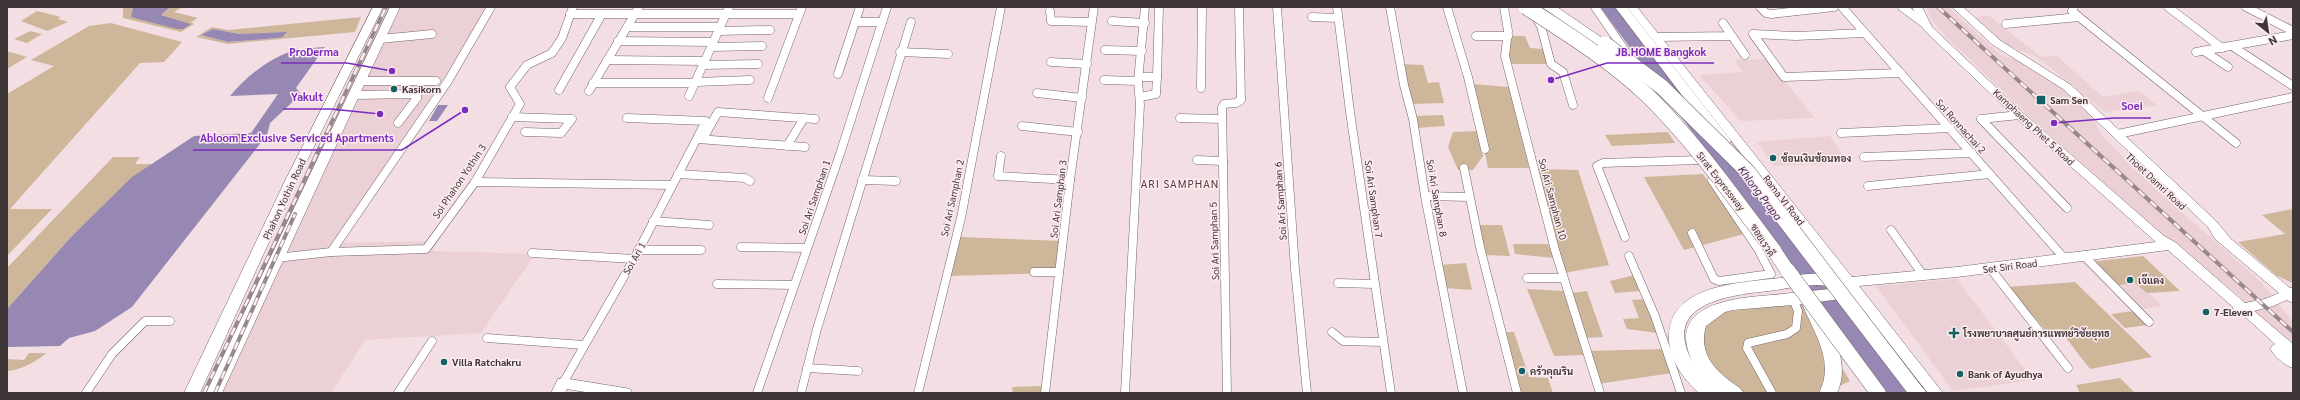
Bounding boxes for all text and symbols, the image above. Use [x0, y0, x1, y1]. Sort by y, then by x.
north arrow [2248, 12, 2288, 52]
text: N [2266, 33, 2280, 50]
callout: ProDerma [281, 40, 347, 63]
callout: JB.HOME Bangkok [1607, 40, 1714, 63]
text: ProDerma [289, 44, 339, 59]
text: JB.HOME Bangkok [1616, 44, 1707, 59]
place label: Kasikorn [402, 82, 442, 95]
marker: Kasikorn [389, 84, 399, 94]
callout: Yakult [283, 86, 331, 109]
street label: Kamphaeng Phet 5 Road [1991, 86, 2078, 168]
text: Yakult [291, 89, 323, 104]
place label: Sam Sen [2050, 93, 2089, 106]
marker: Sam Sen [2035, 94, 2047, 106]
callout: Soei [2114, 95, 2151, 118]
street label: Soi Ronnachai 2 [1933, 96, 1990, 156]
text: Soei [2121, 98, 2143, 113]
callout: Abloom Exclusive Serviced Apartments [193, 127, 402, 150]
text: Abloom Exclusive Serviced Apartments [200, 130, 394, 145]
street label: Soi Phahon Yothin 3 [429, 141, 489, 220]
street label: Sirat Expressway [1694, 148, 1749, 213]
street label: Thoet Damri Road [2123, 149, 2189, 212]
place label: ช้อนเงินช้อนทอง [1781, 151, 1851, 164]
marker: ช้อนเงินช้อนทอง [1768, 153, 1778, 163]
street label: Phahon Yothin Road [259, 156, 308, 241]
street label: Soi Ari Samphan 10 [1536, 157, 1571, 242]
street label: Soi Ari Samphan 1 [795, 158, 832, 236]
street label: Soi Ari Samphan 2 [937, 158, 966, 238]
street label: Soi Ari Samphan 8 [1424, 158, 1451, 238]
street label: Soi Ari Samphan 3 [1046, 159, 1069, 239]
street label: Soi Ari Samphan 7 [1363, 159, 1386, 239]
street label: Soi Ari Samphan 6 [1270, 161, 1289, 241]
water label: Khlong Prapa [1735, 162, 1786, 223]
street label: Rama VI Road [1761, 172, 1808, 227]
district label: ARI SAMPHAN [1141, 176, 1219, 191]
street label: Soi Ari Samphan 5 [1206, 201, 1221, 280]
street label: ซอยเรวดี [1748, 221, 1779, 259]
street label: Soi Ari 1 [619, 239, 648, 276]
street label: Set Siri Road [1982, 256, 2038, 275]
place label: เจ๊แดง [2138, 273, 2164, 286]
marker: เจ๊แดง [2125, 275, 2135, 285]
place label: 7-Eleven [2214, 305, 2253, 318]
marker: 7-Eleven [2201, 307, 2211, 317]
place label: โรงพยาบาลศูนย์การแพทย์วิชัยยุทธ [1962, 326, 2110, 341]
marker: โรงพยาบาลศูนย์การแพทย์วิชัยยุทธ [1948, 327, 1960, 339]
place label: Villa Ratchakru [452, 355, 521, 368]
marker: Villa Ratchakru [439, 357, 449, 367]
place label: ครัวคุณริน [1530, 364, 1574, 379]
marker: ครัวคุณริน [1517, 366, 1527, 376]
place label: Bank of Ayudhya [1968, 367, 2043, 380]
marker: Bank of Ayudhya [1955, 369, 1965, 379]

